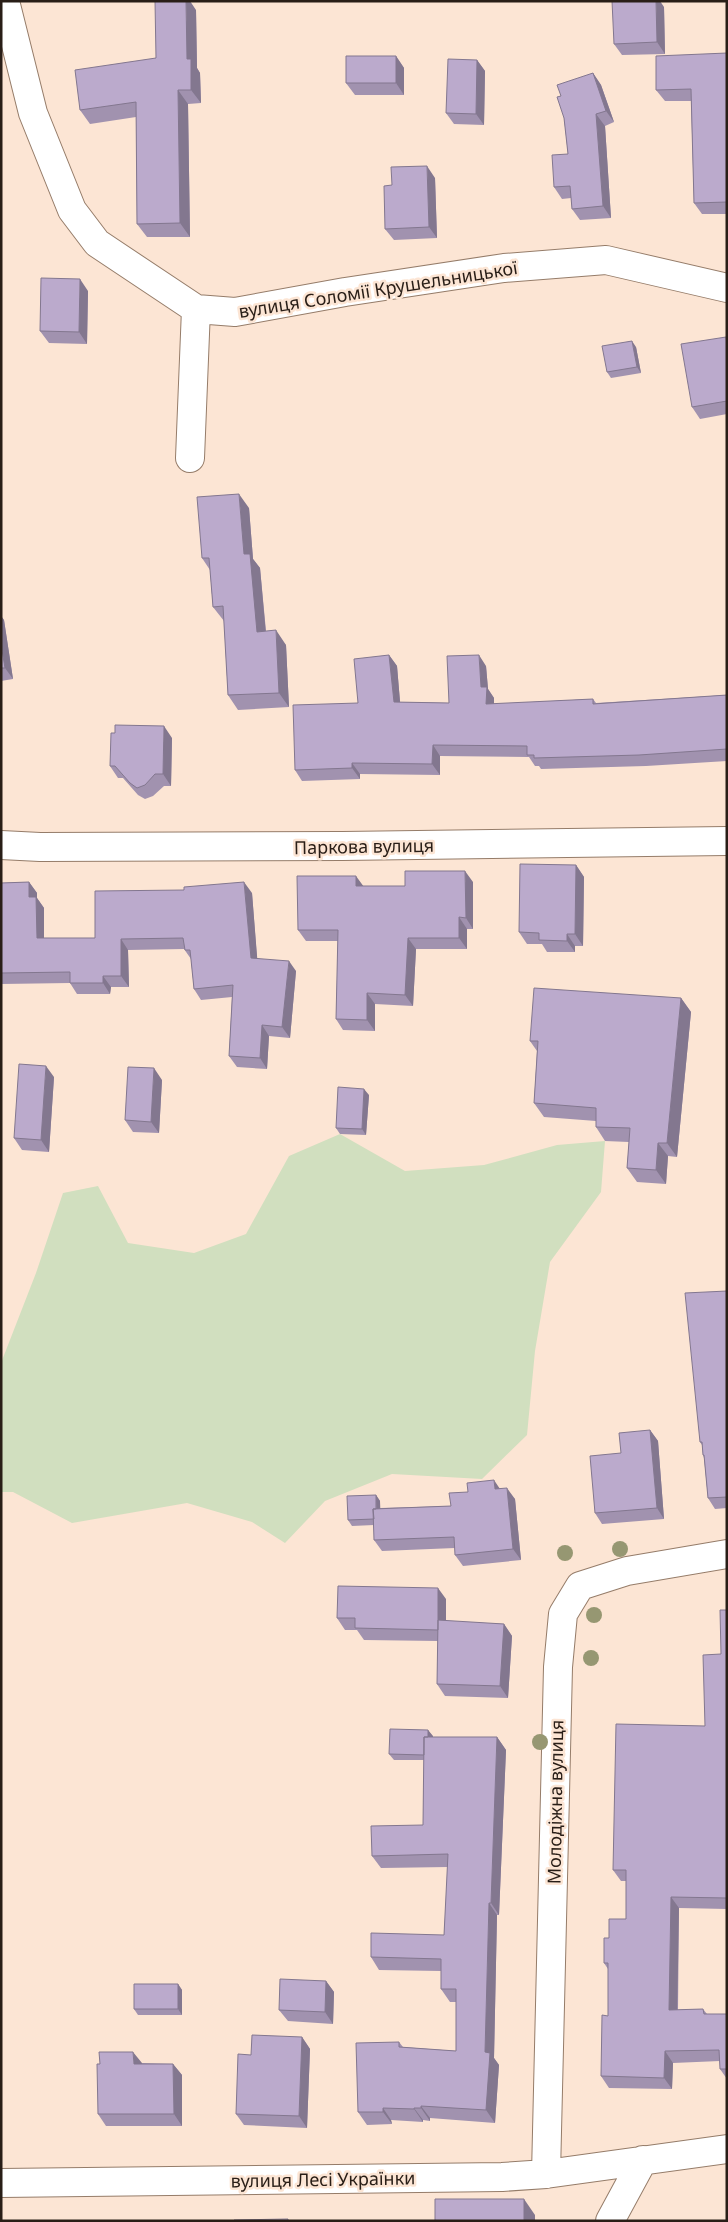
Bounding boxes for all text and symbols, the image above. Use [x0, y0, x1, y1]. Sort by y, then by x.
street label: вулиця Соломії Крушельницької [237, 255, 520, 323]
street label: Паркова вулиця [294, 833, 434, 859]
street label: Молодіжна вулиця [542, 1720, 568, 1884]
street label: вулиця Лесі Українки [231, 2165, 415, 2193]

